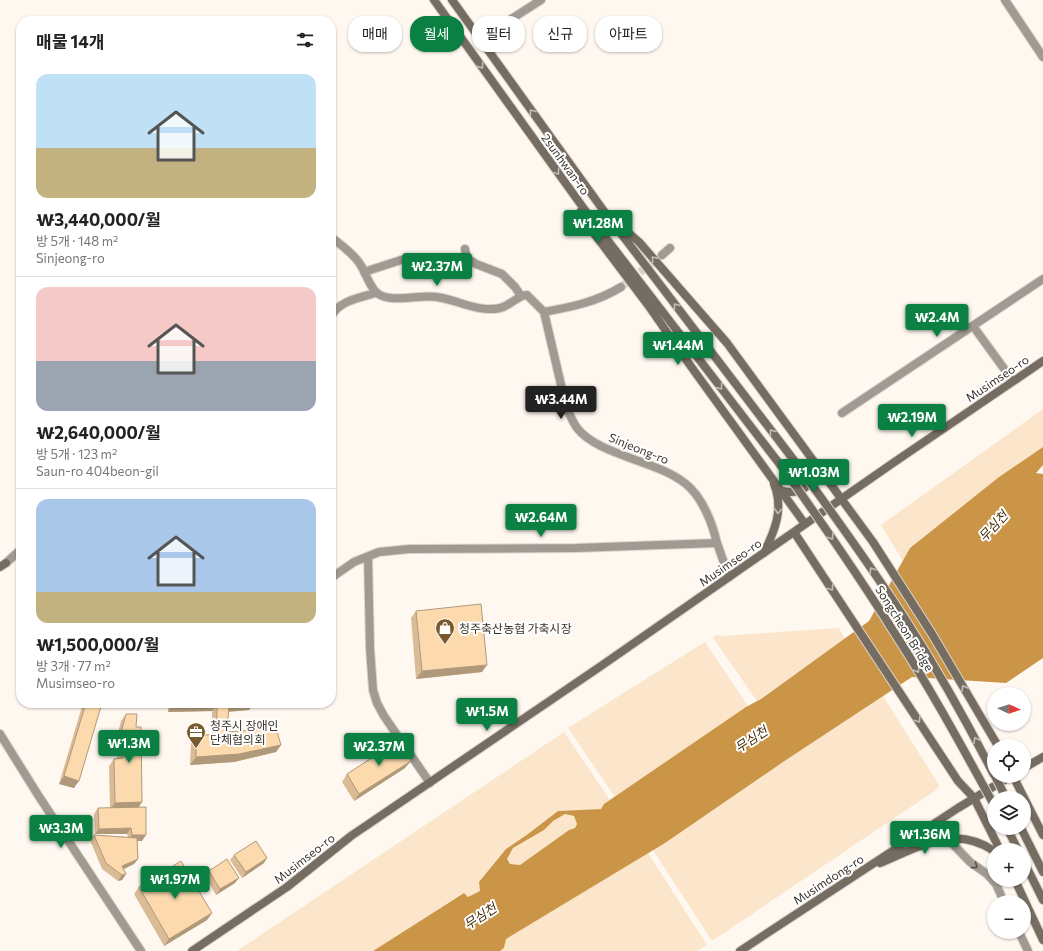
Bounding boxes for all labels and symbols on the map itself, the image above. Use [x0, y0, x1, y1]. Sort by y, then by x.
one-way arrow [476, 62, 483, 69]
one-way arrow [529, 109, 537, 116]
street label: 2sunhwan-ro [539, 131, 593, 197]
one-way arrow [552, 167, 559, 174]
pin: ₩1.28M [565, 210, 631, 244]
pin: ₩2.37M [404, 253, 470, 287]
one-way arrow [651, 256, 658, 263]
one-way arrow [674, 304, 681, 311]
pin: ₩2.4M [909, 304, 965, 338]
pin: ₩1.44M [645, 332, 711, 366]
street label: Musimseo-ro [963, 352, 1031, 404]
one-way arrow [715, 383, 723, 390]
pin: ₩3.44M [528, 386, 594, 420]
pin: ₩2.19M [879, 404, 945, 438]
one-way arrow [770, 429, 777, 436]
street label: Sinjeong-ro [607, 430, 671, 466]
pin: ₩1.03M [781, 459, 847, 493]
pin: ₩2.64M [508, 504, 574, 538]
water label: 무심천 [975, 507, 1012, 545]
one-way arrow [774, 508, 783, 514]
one-way arrow [827, 533, 834, 540]
street label: Musimseo-ro [696, 535, 764, 589]
one-way arrow [869, 567, 876, 574]
street label: Songcheon Bridge [873, 583, 937, 673]
one-way arrow [826, 584, 834, 591]
shop icon: 청주축산농협 가축시장 [434, 617, 456, 645]
place label: 청주축산농협 가축시장 [459, 621, 572, 635]
one-way arrow [913, 666, 920, 673]
one-way arrow [961, 685, 968, 692]
north arrow [987, 687, 1031, 731]
pin: ₩1.5M [459, 698, 515, 732]
one-way arrow [913, 716, 921, 723]
place label: 청주시 장애인 단체협의회 [210, 718, 279, 746]
office icon: 청주시 장애인 단체협의회 [185, 721, 207, 749]
water label: 무심천 [732, 722, 771, 755]
pin: ₩1.3M [101, 730, 157, 764]
pin: ₩2.37M [346, 733, 412, 767]
one-way arrow [973, 737, 980, 744]
pin: ₩3.3M [33, 815, 89, 849]
pin: ₩1.36M [892, 821, 958, 855]
street label: Musimseo-ro [271, 830, 337, 886]
street label: Musimdong-ro [790, 851, 866, 907]
one-way arrow [970, 861, 977, 868]
pin: ₩1.97M [142, 866, 208, 900]
water label: 무심천 [461, 899, 500, 932]

